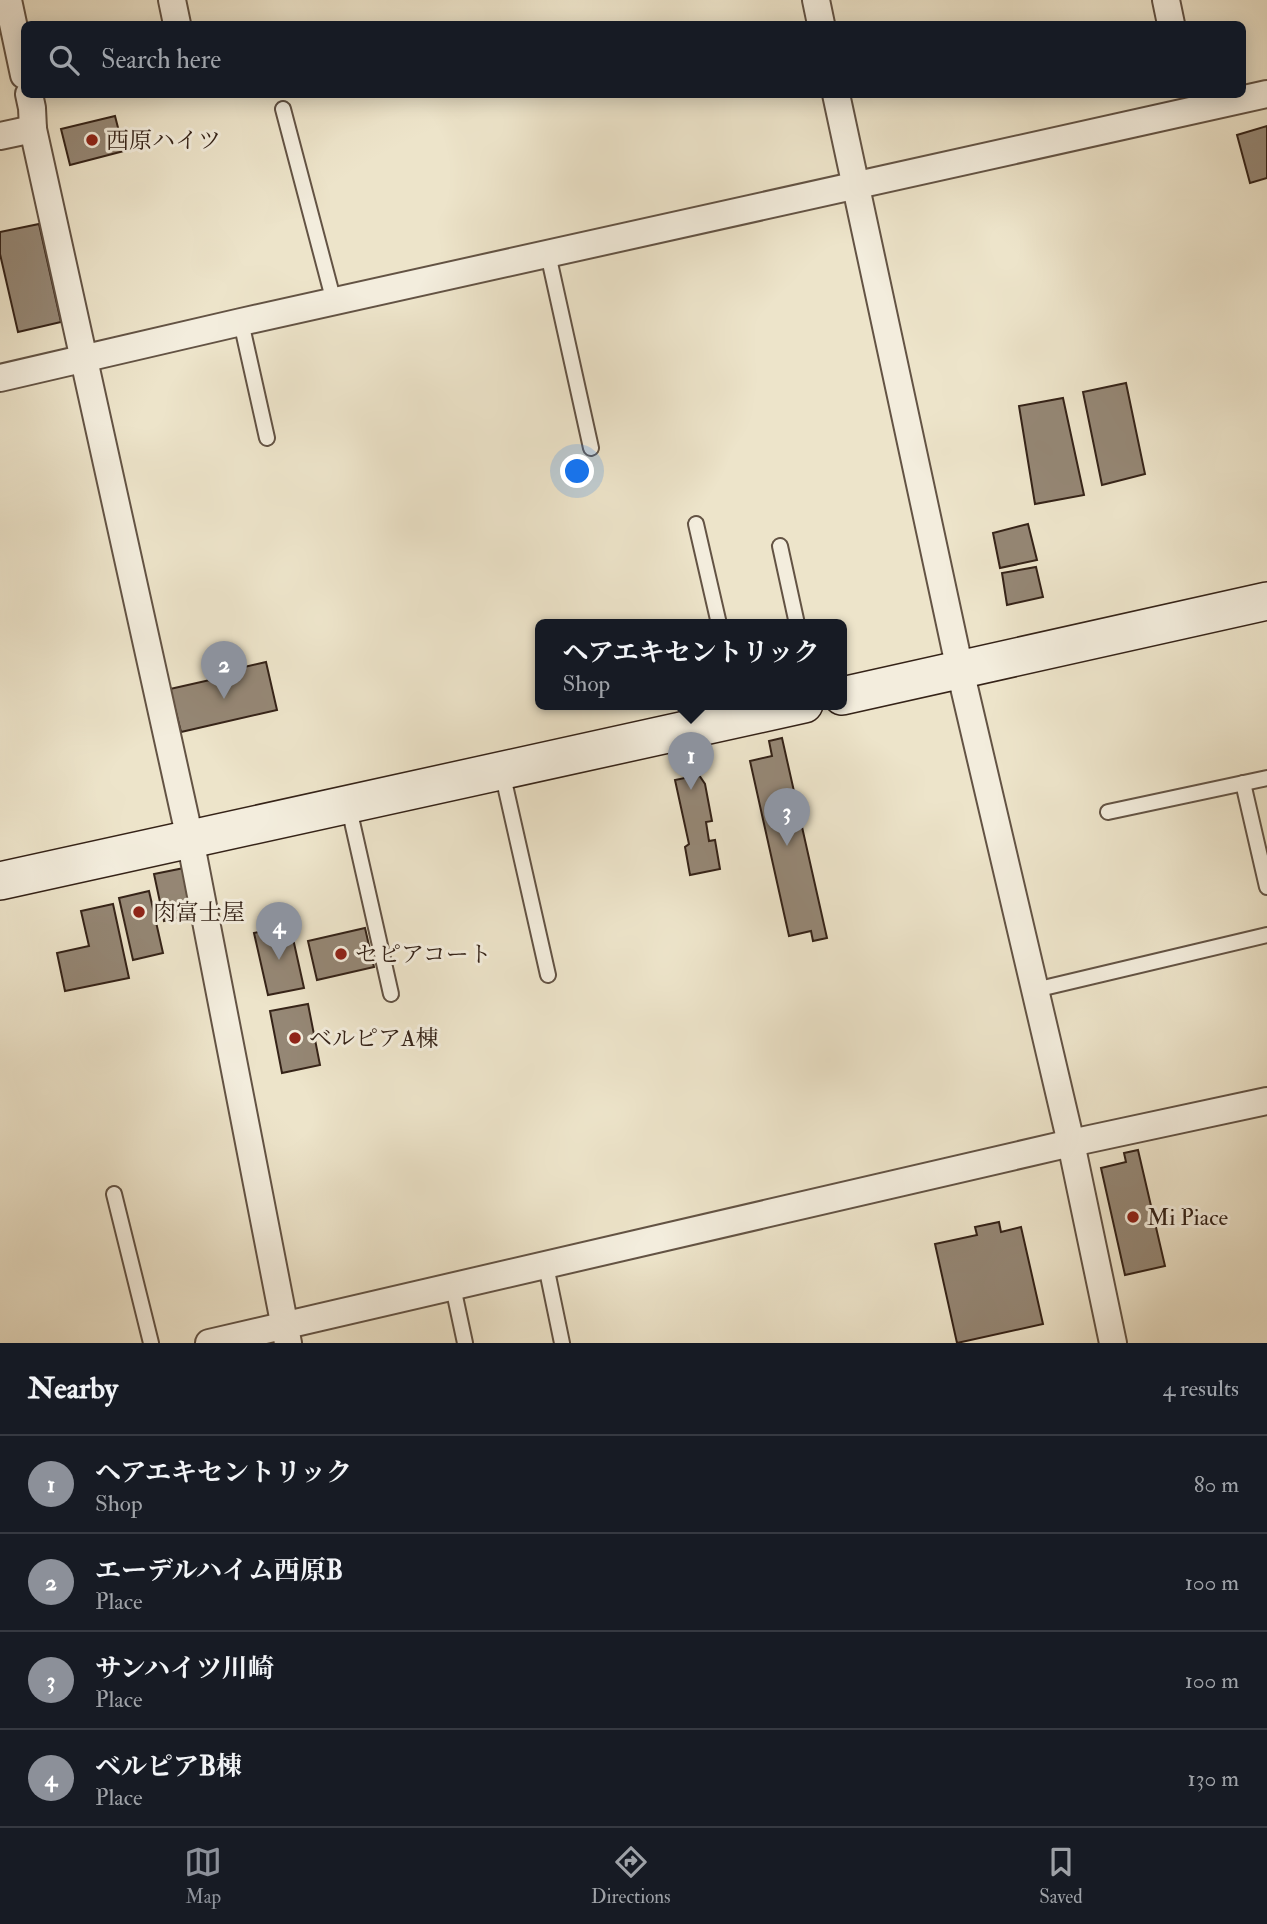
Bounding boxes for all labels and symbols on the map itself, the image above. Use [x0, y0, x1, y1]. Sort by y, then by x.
place label: 西原ハイツ [106, 126, 221, 155]
marker: 西原ハイツ [84, 132, 100, 148]
your location [560, 454, 594, 488]
pin: 2 [201, 641, 247, 699]
pin: 1 [668, 732, 714, 790]
pin: 3 [764, 788, 810, 846]
place label: 肉富士屋 [153, 898, 245, 927]
pin: 4 [256, 902, 302, 960]
marker: 肉富士屋 [131, 904, 147, 920]
place label: セピアコート [355, 940, 492, 969]
marker: セピアコート [333, 946, 349, 962]
place label: ベルピアA棟 [309, 1024, 439, 1053]
marker: ベルピアA棟 [287, 1030, 303, 1046]
place label: Mi Piace [1147, 1203, 1228, 1232]
marker: Mi Piace [1125, 1209, 1141, 1225]

